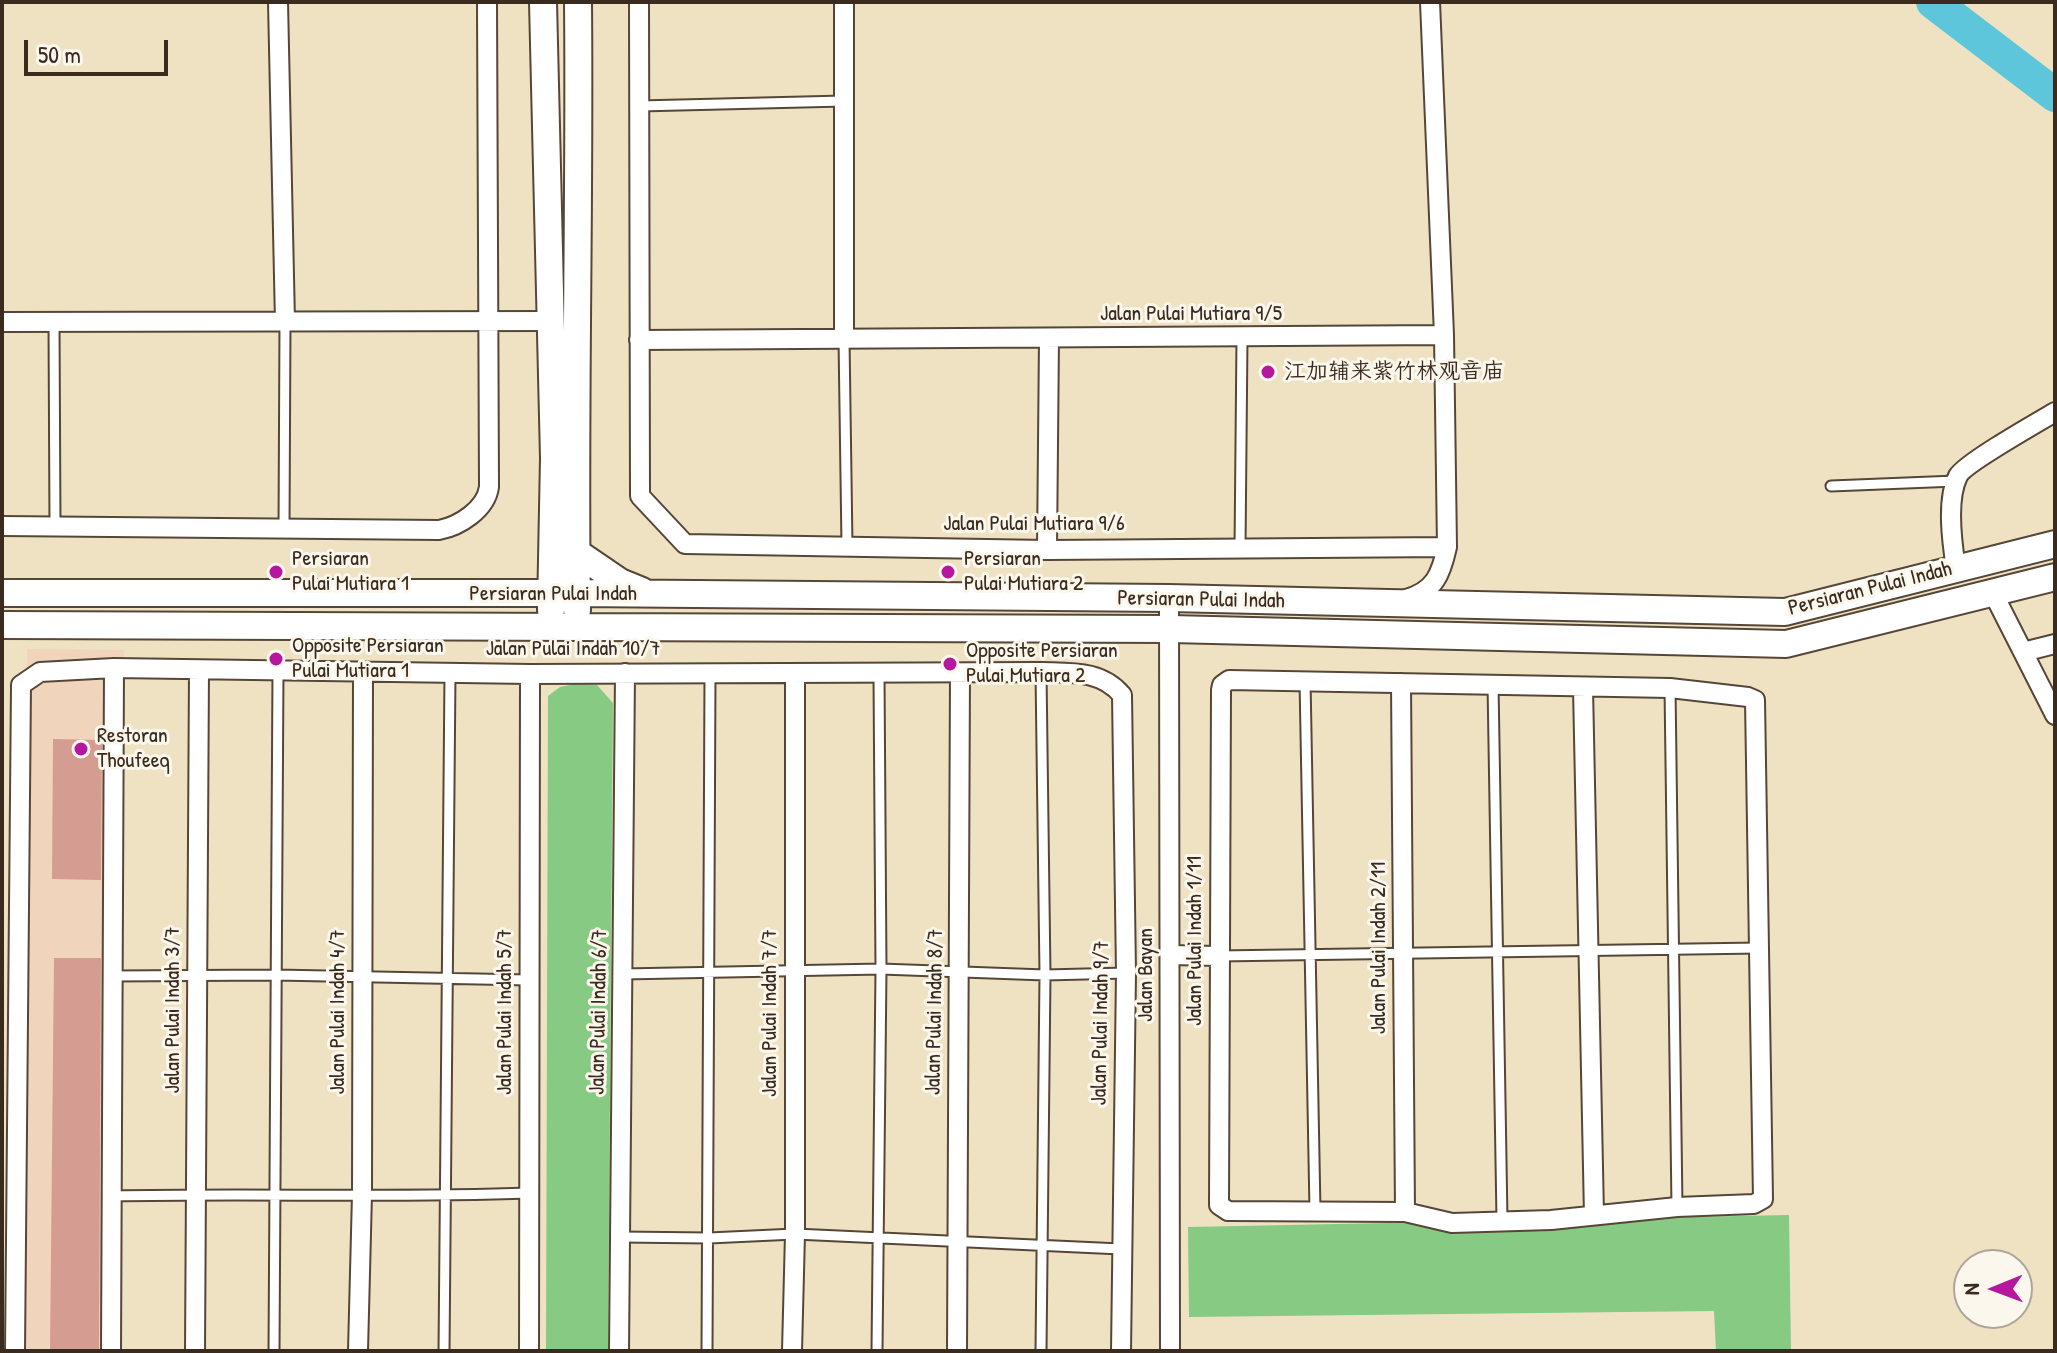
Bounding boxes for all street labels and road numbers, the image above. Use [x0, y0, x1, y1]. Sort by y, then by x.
street label: Jalan Pulai Mutiara 9/5 [1100, 301, 1282, 327]
street label: Jalan Pulai Mutiara 9/6 [943, 511, 1125, 537]
street label: Persiaran Pulai Indah [1786, 556, 1954, 622]
street label: Persiaran Pulai Indah [469, 581, 637, 607]
street label: Persiaran Pulai Indah [1117, 585, 1285, 615]
street label: Jalan Pulai Indah 10/7 [486, 636, 660, 662]
street label: Jalan Pulai Indah 1/11 [1182, 856, 1208, 1026]
street label: Jalan Pulai Indah 2/11 [1366, 862, 1392, 1034]
street label: Jalan Pulai Indah 3/7 [160, 927, 186, 1093]
street label: Jalan Bayan [1133, 928, 1159, 1022]
street label: Jalan Pulai Indah 4/7 [325, 929, 351, 1095]
street label: Jalan Pulai Indah 5/7 [492, 929, 518, 1095]
street label: Jalan Pulai Indah 6/7 [584, 929, 614, 1095]
street label: Jalan Pulai Indah 7/7 [757, 929, 783, 1097]
street label: Jalan Pulai Indah 8/7 [920, 929, 950, 1095]
street label: Jalan Pulai Indah 9/7 [1086, 940, 1116, 1106]

